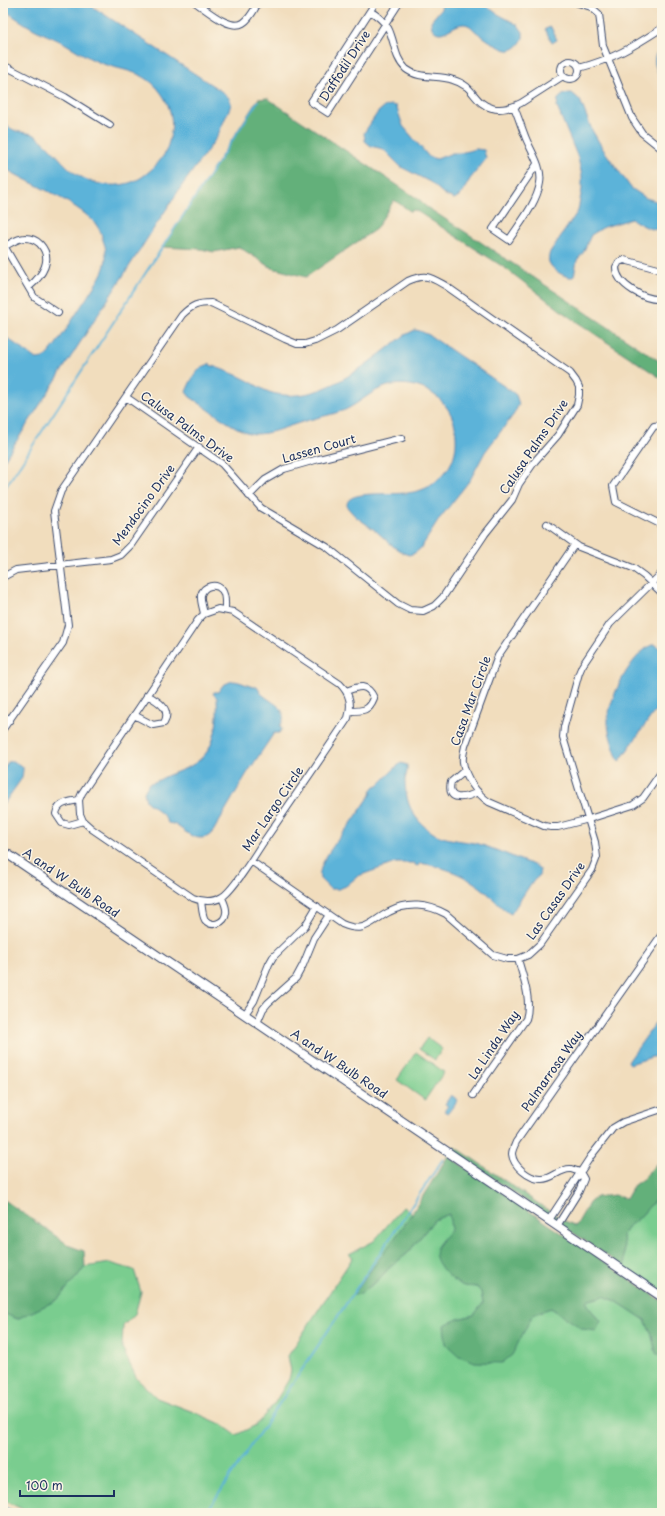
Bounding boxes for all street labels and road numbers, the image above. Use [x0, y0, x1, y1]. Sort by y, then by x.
street label: Daffodil Drive [314, 26, 374, 105]
street label: Calusa Palms Drive [137, 386, 238, 466]
street label: Calusa Palms Drive [494, 395, 572, 498]
street label: Lassen Court [280, 429, 358, 467]
street label: Mendocino Drive [108, 460, 179, 549]
street label: Casa Mar Circle [445, 653, 495, 748]
street label: Mar Largo Circle [237, 762, 307, 854]
street label: A and W Bulb Road [20, 843, 124, 921]
street label: Las Casas Drive [522, 858, 589, 943]
street label: La Linda Way [463, 1006, 523, 1083]
street label: A and W Bulb Road [288, 1024, 392, 1102]
street label: Palmarrosa Way [516, 1026, 586, 1115]

